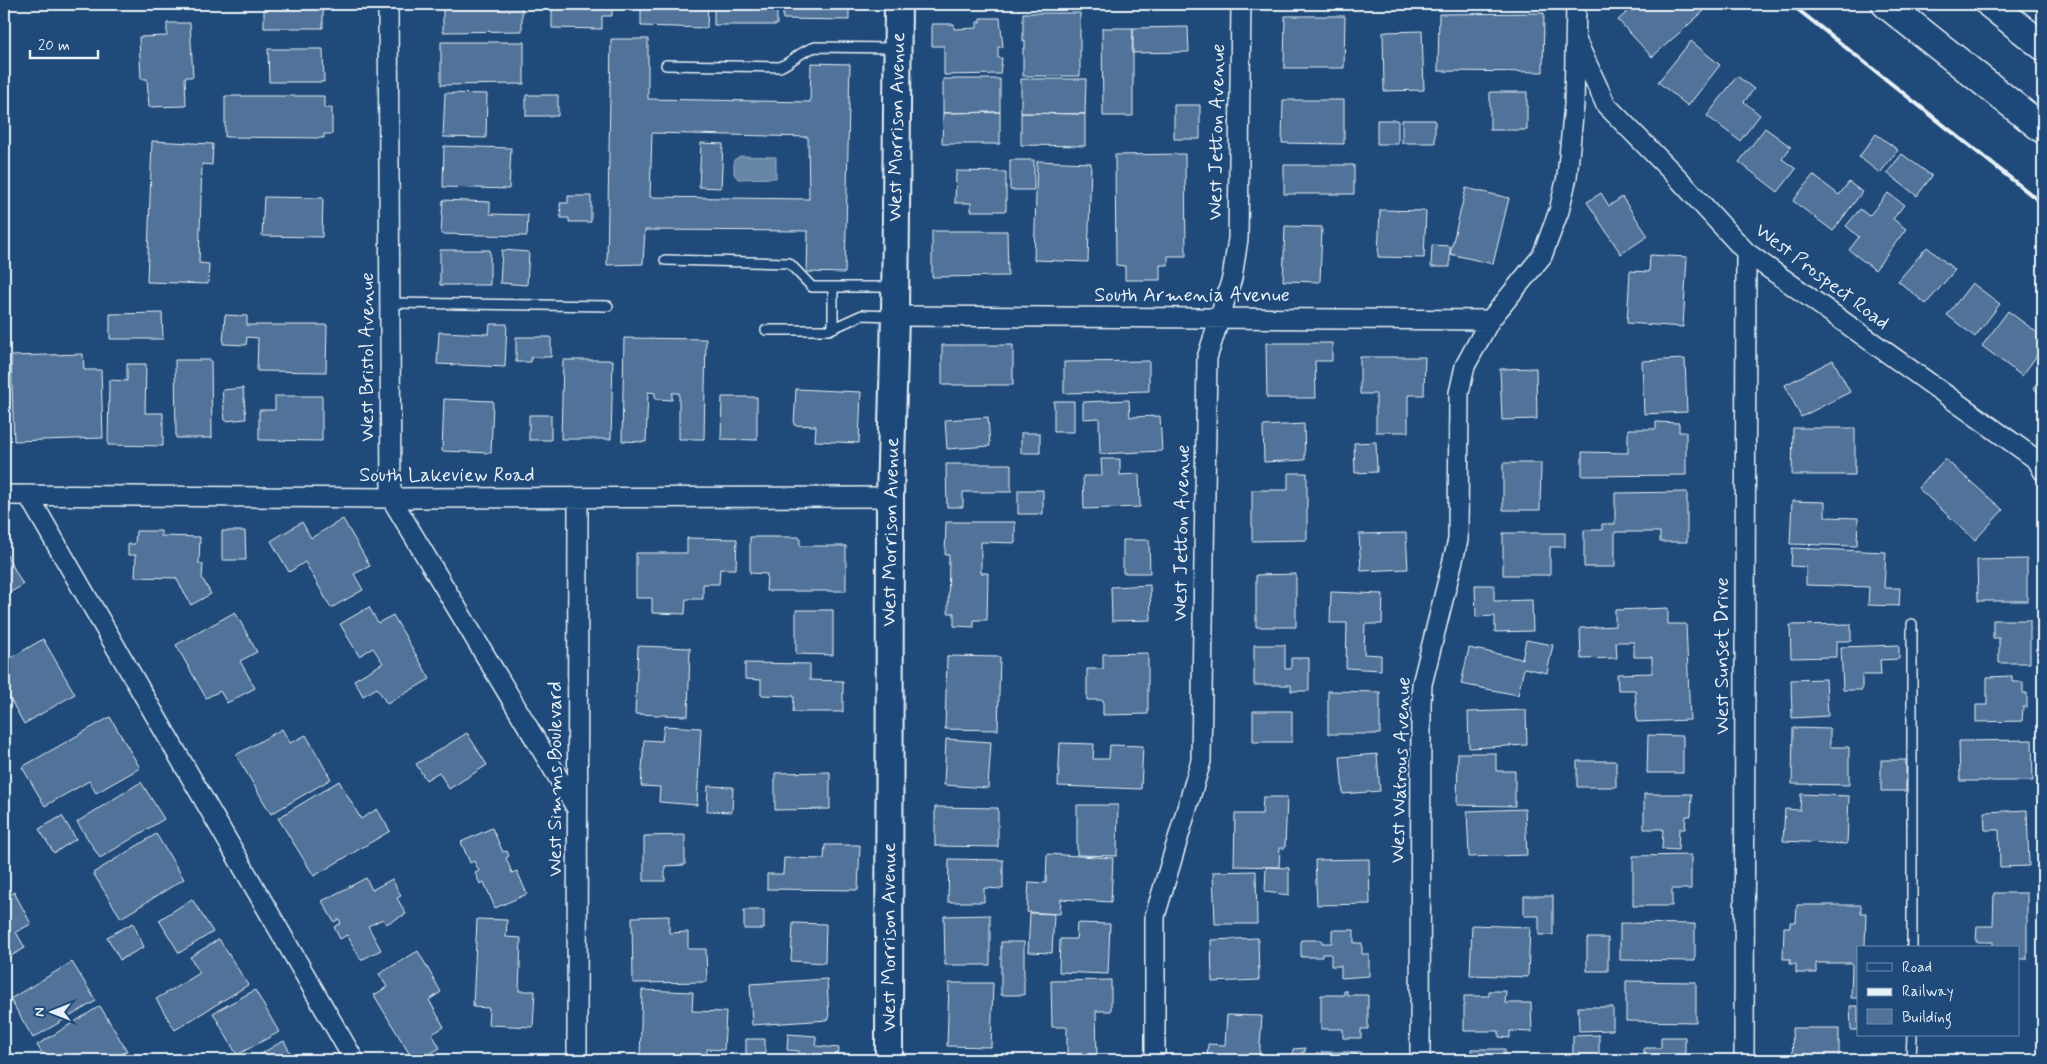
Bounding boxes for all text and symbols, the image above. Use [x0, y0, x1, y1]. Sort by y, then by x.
scale bar [30, 28, 98, 60]
street label: West Morrison Avenue [882, 32, 912, 222]
text: 20 m [38, 36, 70, 56]
street label: West Jetton Avenue [1202, 43, 1232, 221]
street label: West Prospect Road [1749, 217, 1895, 337]
street label: West Bristol Avenue [354, 272, 381, 442]
street label: South Armenia Avenue [1094, 282, 1290, 309]
street label: West Morrison Avenue [876, 437, 906, 627]
street label: West Jetton Avenue [1167, 444, 1197, 622]
street label: South Lakeview Road [359, 462, 535, 489]
street label: West Sunset Drive [1709, 577, 1736, 735]
street label: West Watrous Avenue [1384, 676, 1418, 864]
street label: West Simms Boulevard [542, 681, 569, 877]
street label: West Morrison Avenue [876, 842, 903, 1032]
legend [1857, 946, 2020, 1036]
text: Road [1902, 958, 1932, 978]
text: Railway [1902, 982, 1954, 1002]
north arrow [28, 986, 78, 1036]
text: N [31, 1007, 49, 1017]
text: Building [1902, 1008, 1952, 1029]

